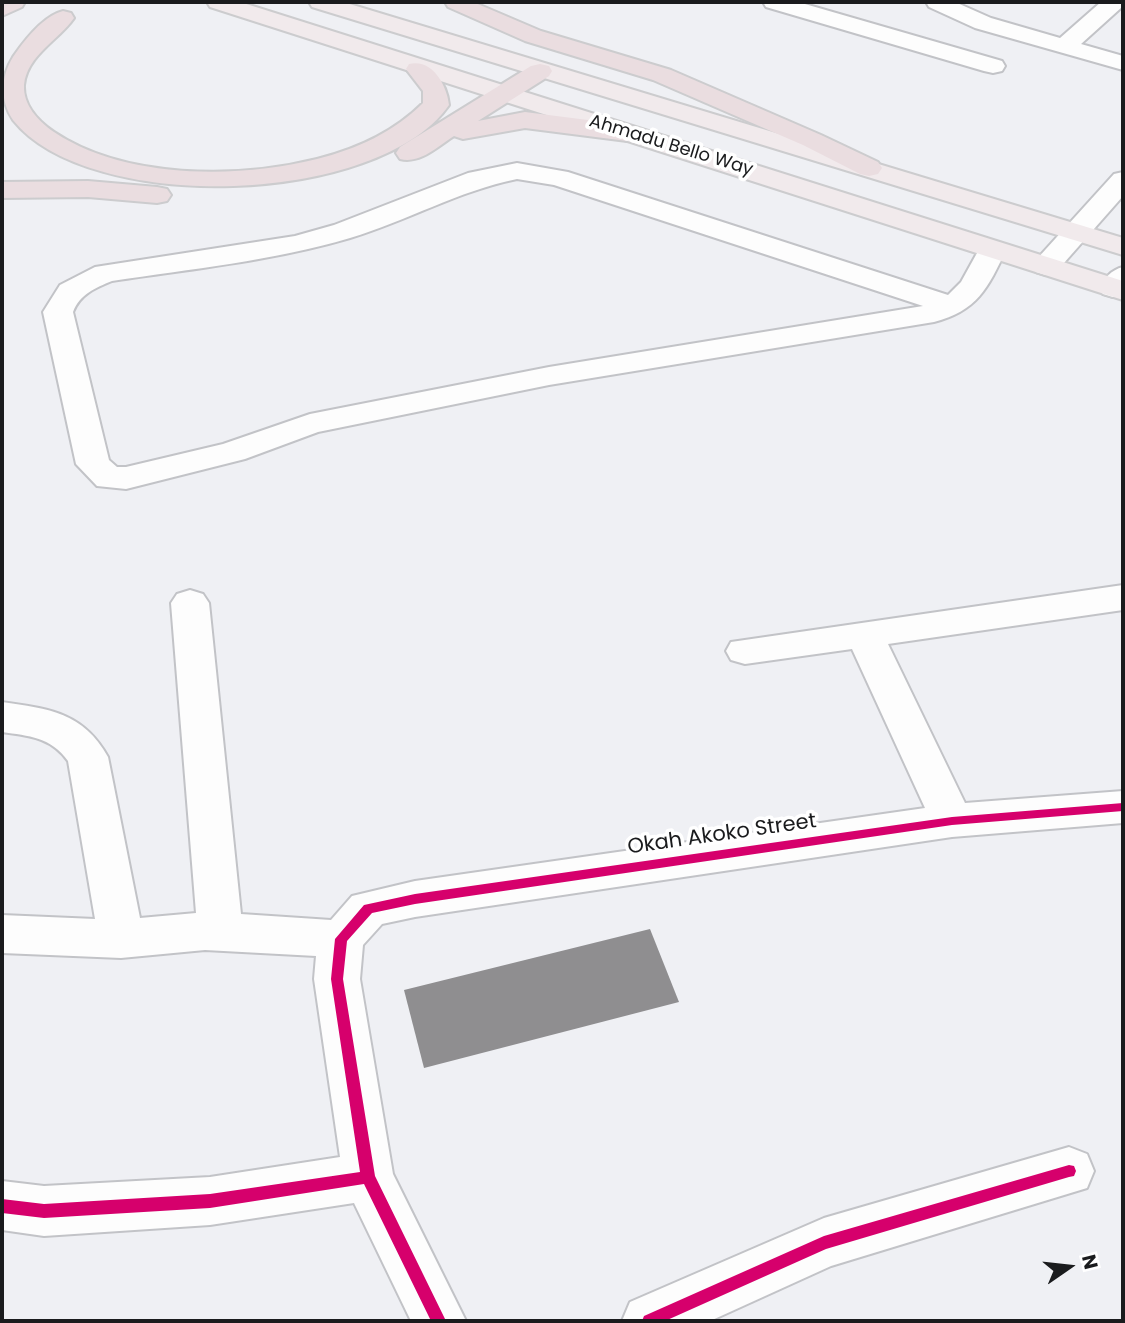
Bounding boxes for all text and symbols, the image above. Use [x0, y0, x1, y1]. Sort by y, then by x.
street label: Ahmadu Bello Way [587, 111, 755, 181]
street label: Okah Akoko Street [626, 809, 818, 861]
north arrow [1034, 1232, 1104, 1302]
text: N [1075, 1252, 1105, 1272]

